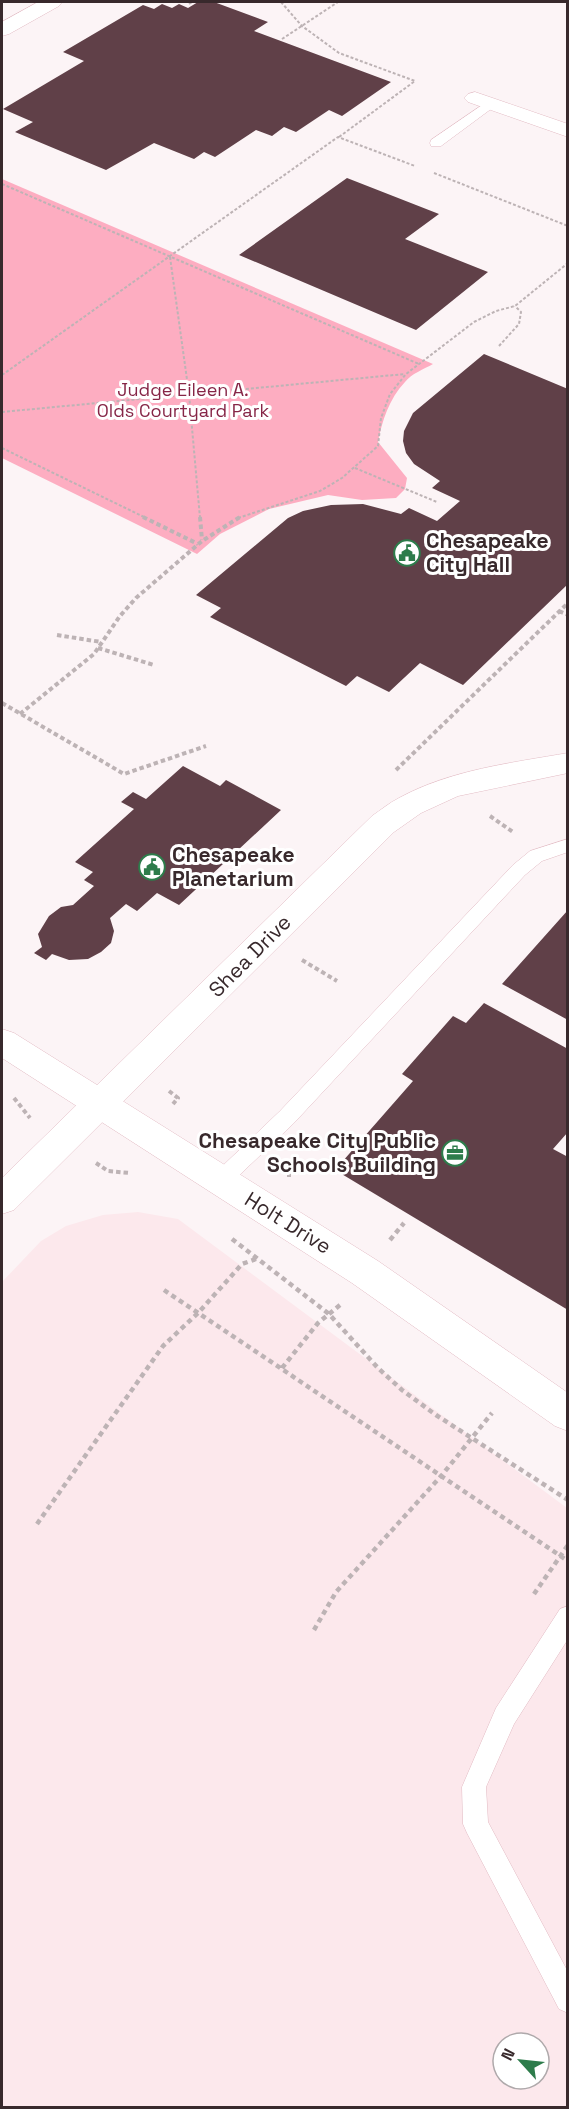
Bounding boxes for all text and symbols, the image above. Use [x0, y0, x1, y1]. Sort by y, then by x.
park label: Judge Eileen A. Olds Courtyard Park [97, 378, 270, 422]
place label: Chesapeake City Hall [426, 527, 549, 578]
public building icon: Chesapeake City Hall [392, 538, 422, 568]
place label: Chesapeake Planetarium [172, 841, 295, 892]
public building icon: Chesapeake Planetarium [137, 852, 167, 882]
street label: Shea Drive [203, 909, 297, 1003]
place label: Chesapeake City Public Schools Building [199, 1127, 436, 1178]
office icon: Chesapeake City Public Schools Building [440, 1138, 470, 1168]
street label: Holt Drive [240, 1185, 337, 1260]
north arrow [491, 2031, 551, 2091]
text: N [496, 2045, 520, 2064]

